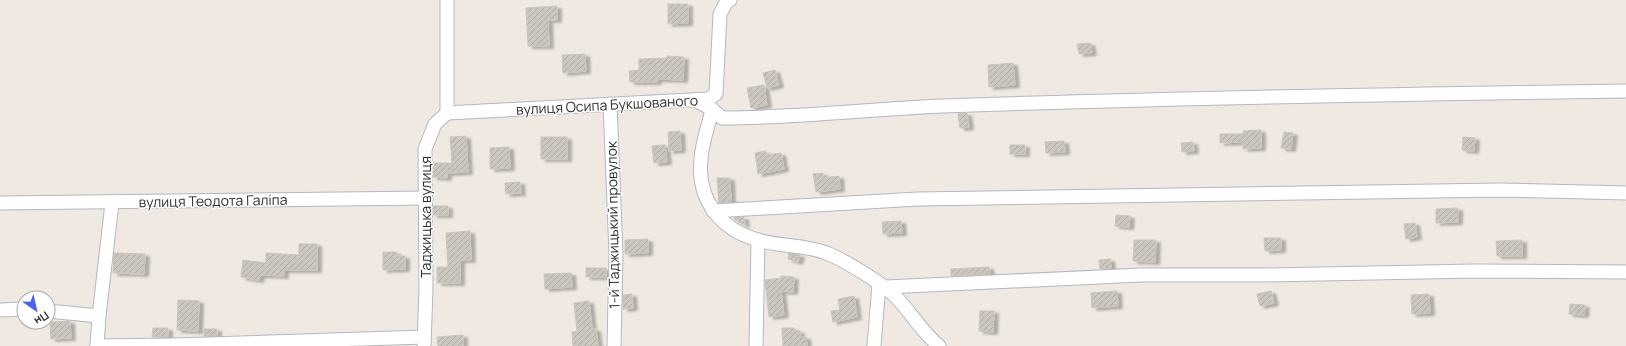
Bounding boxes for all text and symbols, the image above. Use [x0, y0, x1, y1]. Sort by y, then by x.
street label: вулиця Осипа Букшованого [515, 90, 699, 119]
street label: 1-й Таджицький провулок [602, 140, 623, 309]
street label: Таджицька вулиця [416, 156, 435, 278]
street label: вулиця Теодота Галіпа [138, 190, 288, 211]
north arrow [16, 290, 56, 330]
text: Пн [31, 308, 52, 329]

